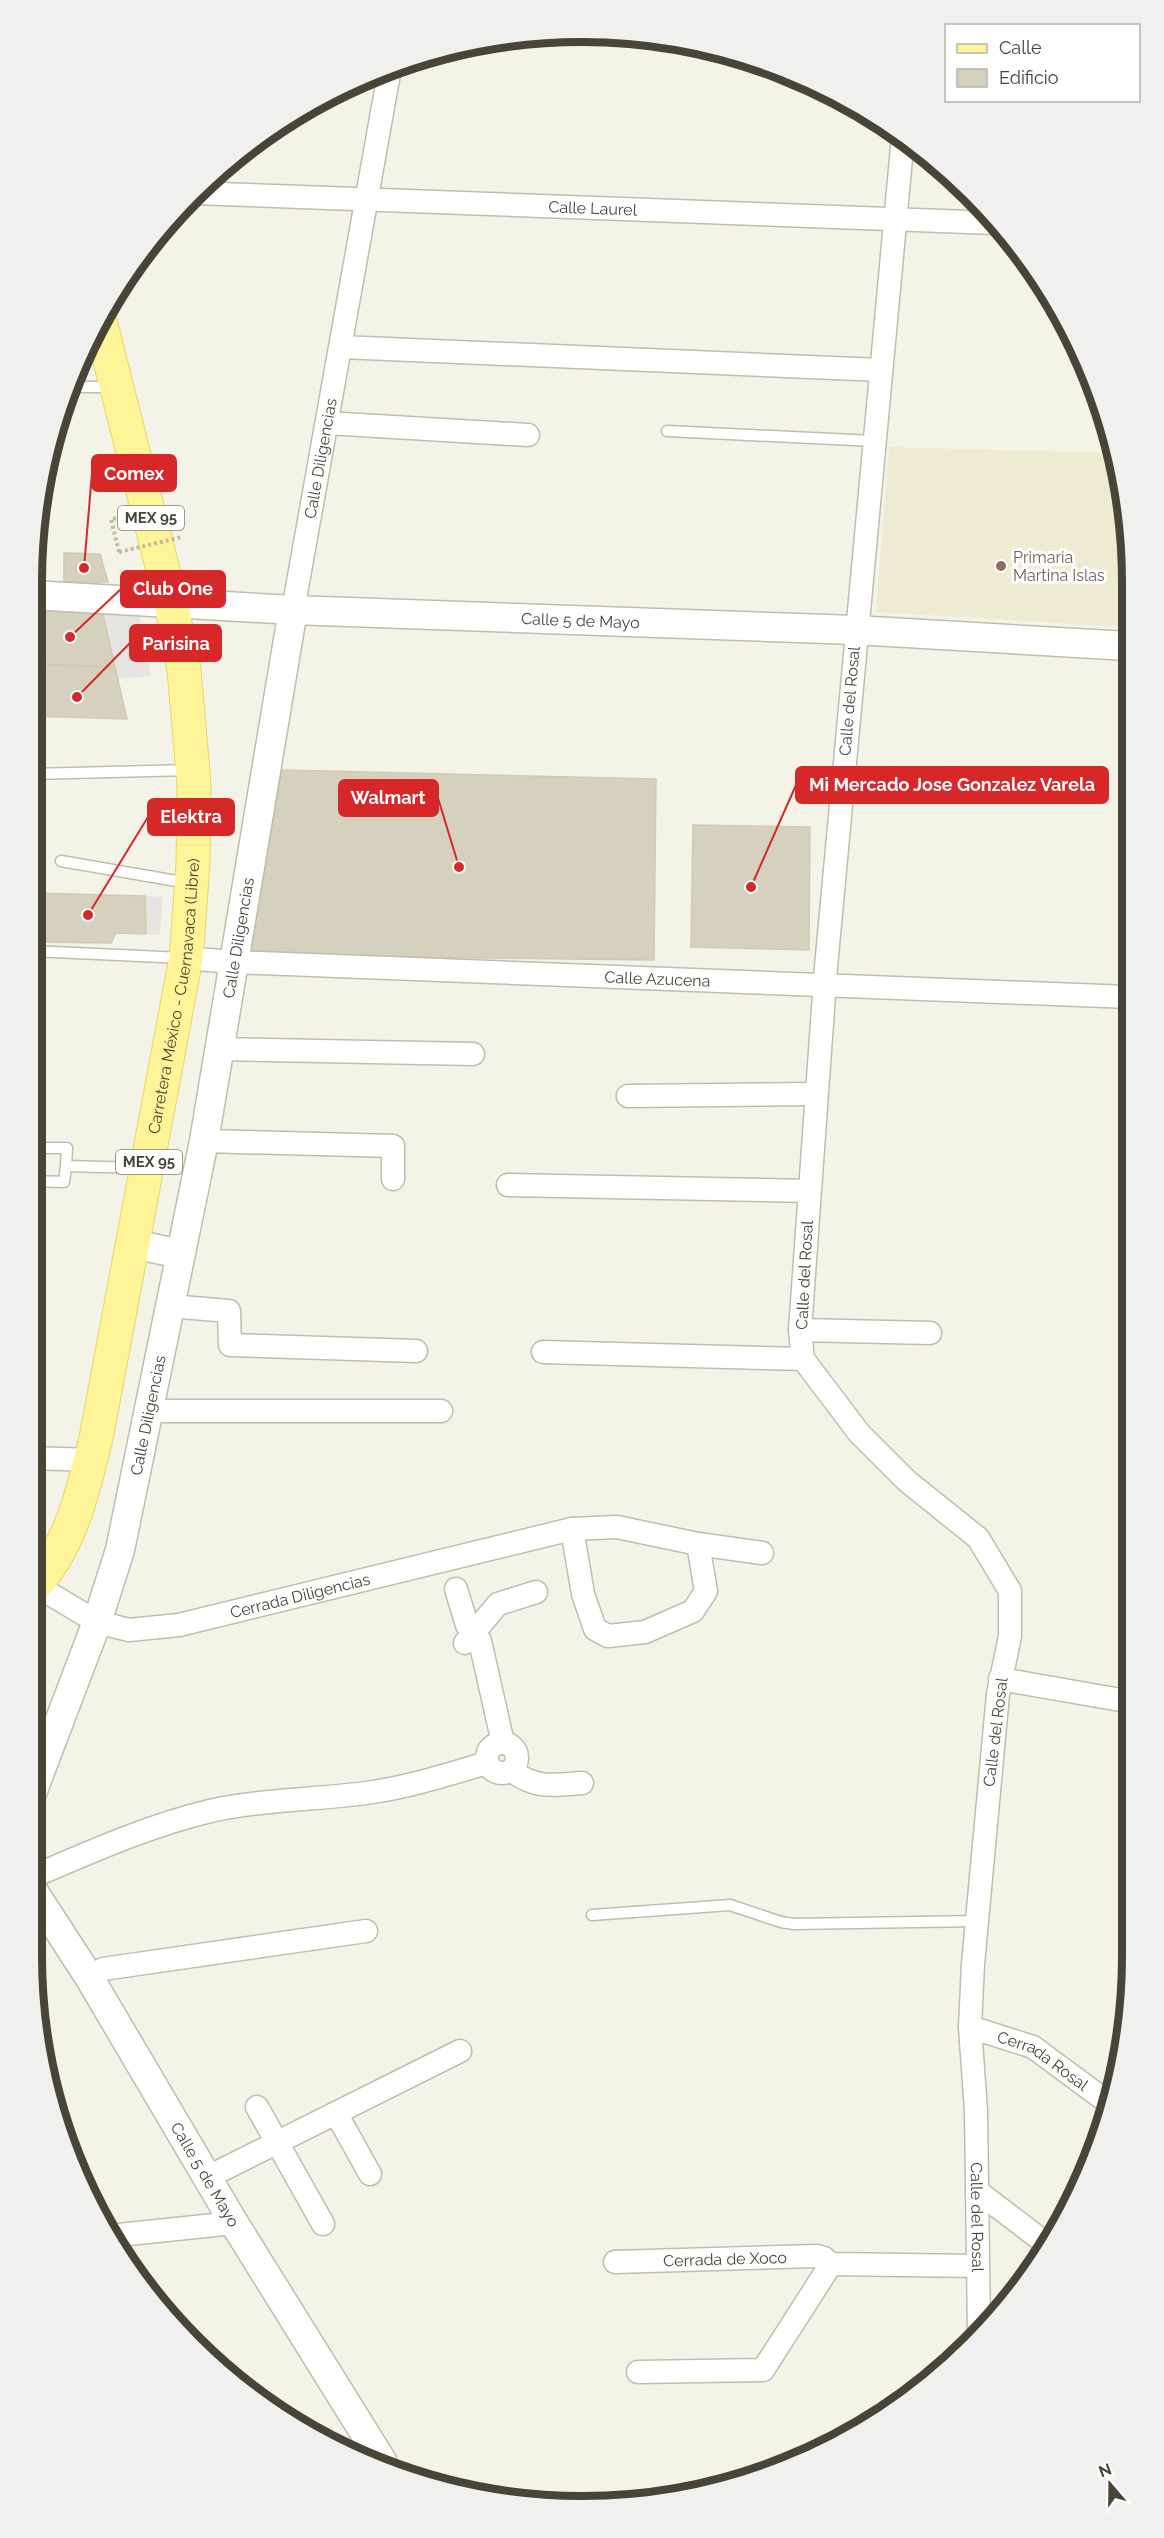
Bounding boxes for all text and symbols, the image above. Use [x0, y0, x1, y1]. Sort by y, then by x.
legend [945, 24, 1140, 102]
text: Calle [999, 37, 1042, 58]
text: Edificio [999, 67, 1059, 88]
street label: Calle Laurel [548, 197, 638, 220]
street label: Calle Diligencias [301, 396, 341, 520]
callout: Comex [92, 455, 176, 491]
text: Comex [104, 463, 164, 484]
road number: MEX 95 [118, 506, 184, 530]
place label: Primaria Martina Islas [1013, 548, 1105, 585]
marker: Primaria Martina Islas [994, 559, 1008, 573]
callout: Club One [121, 571, 225, 607]
text: Club One [133, 578, 213, 599]
street label: Calle 5 de Mayo [521, 609, 640, 632]
callout: Parisina [130, 625, 221, 661]
text: Parisina [142, 633, 210, 654]
street label: Calle del Rosal [835, 645, 864, 756]
callout: Mi Mercado Jose Gonzalez Varela [796, 767, 1108, 803]
text: Mi Mercado Jose Gonzalez Varela [809, 774, 1095, 795]
callout: Walmart [339, 780, 438, 816]
text: Walmart [351, 787, 426, 808]
callout: Elektra [148, 799, 234, 835]
text: Elektra [160, 806, 222, 827]
street label: Carretera México - Cuernavaca (Libre) [144, 858, 203, 1136]
street label: Calle Diligencias [219, 876, 258, 1000]
street label: Calle Azucena [604, 968, 711, 991]
road number: MEX 95 [116, 1150, 182, 1174]
street label: Calle del Rosal [792, 1219, 817, 1330]
street label: Calle Diligencias [127, 1353, 170, 1477]
street label: Cerrada Diligencias [228, 1570, 372, 1622]
street label: Calle del Rosal [979, 1676, 1012, 1788]
street label: Cerrada Rosal [995, 2027, 1093, 2095]
street label: Calle 5 de Mayo [167, 2119, 243, 2231]
street label: Calle del Rosal [967, 2162, 987, 2273]
street label: Cerrada de Xoco [663, 2248, 787, 2271]
north arrow [1080, 2454, 1140, 2514]
text: N [1096, 2459, 1114, 2481]

